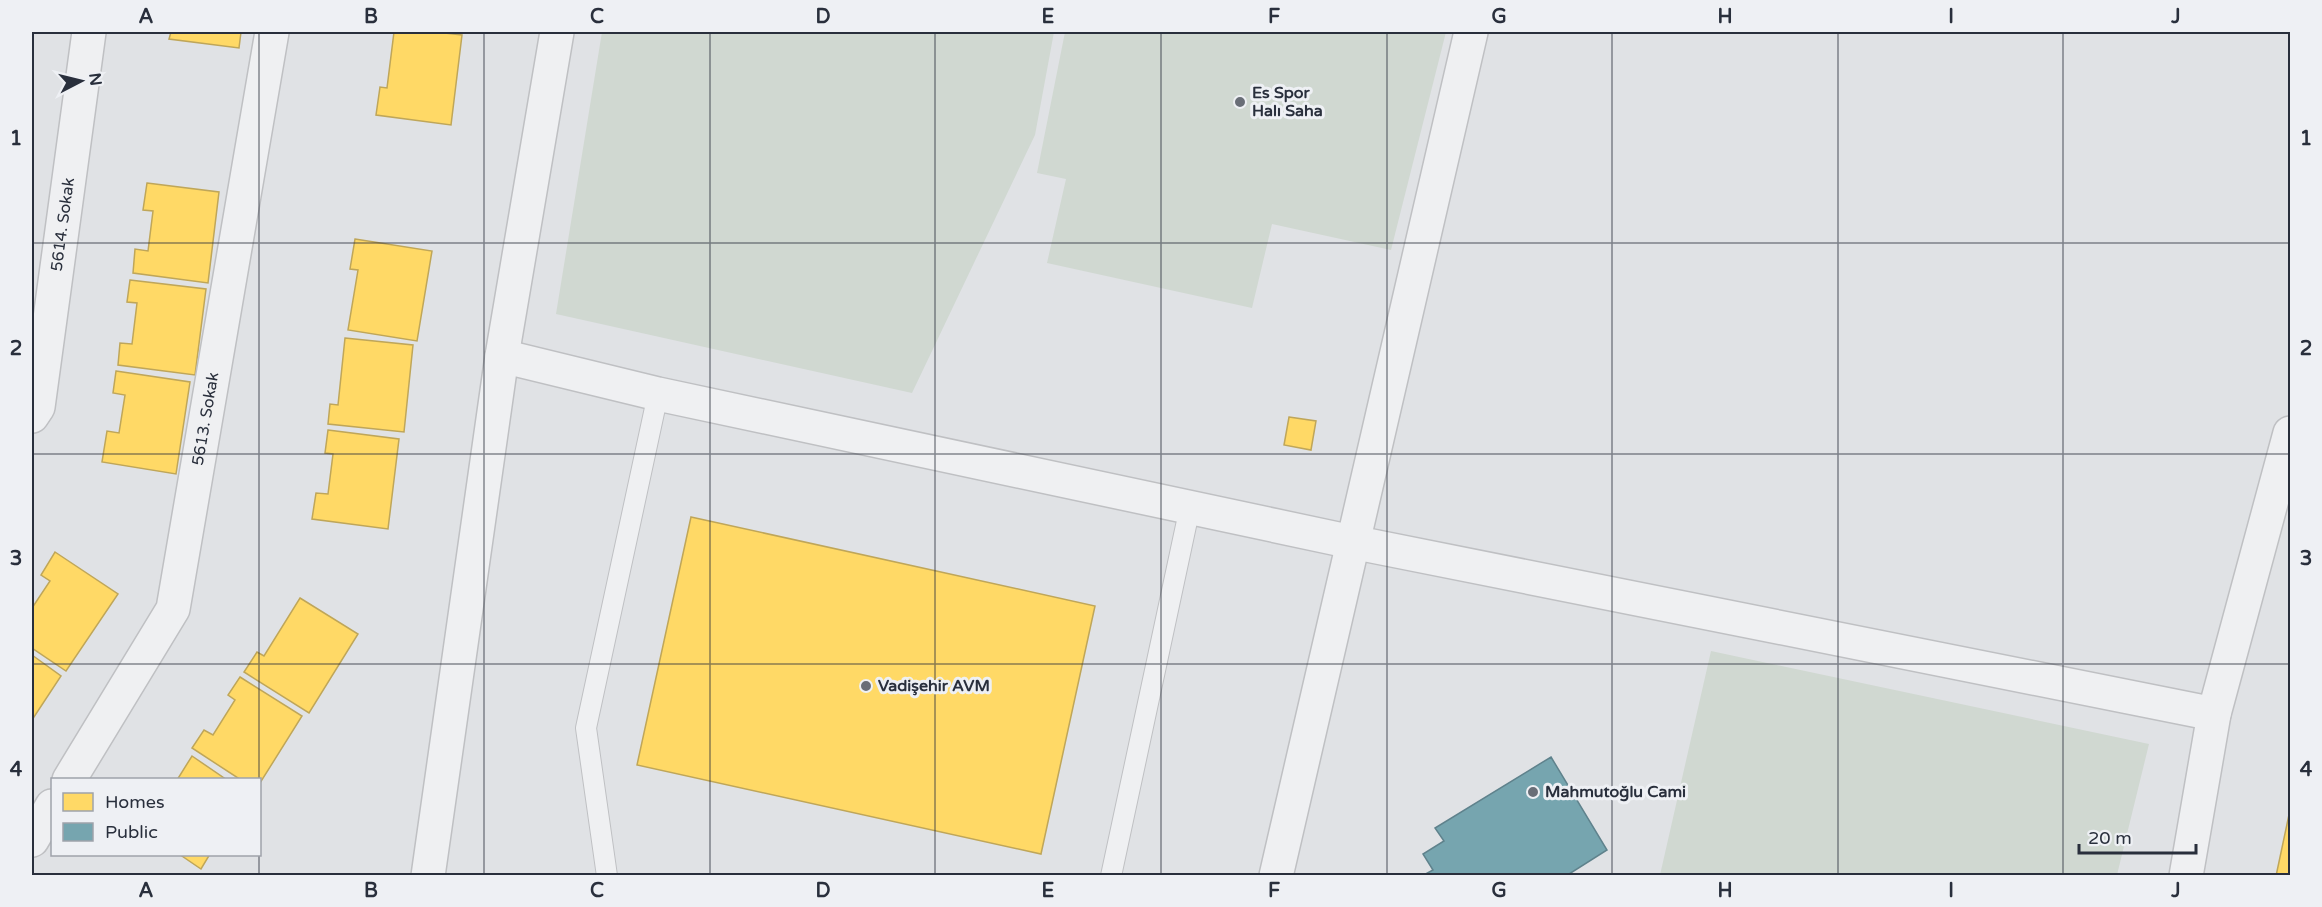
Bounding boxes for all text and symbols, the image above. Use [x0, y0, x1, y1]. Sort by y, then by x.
text: A [139, 5, 154, 29]
text: B [364, 5, 378, 29]
text: C [590, 5, 604, 29]
text: D [815, 5, 831, 29]
text: E [1042, 5, 1055, 29]
text: F [1268, 5, 1280, 29]
text: G [1491, 5, 1507, 29]
text: H [1717, 5, 1733, 29]
text: I [1948, 5, 1954, 29]
text: J [2170, 5, 2181, 29]
north arrow [51, 51, 111, 111]
text: N [84, 72, 106, 87]
place label: Es Spor Halı Saha [1252, 83, 1323, 121]
marker: Es Spor Halı Saha [1233, 95, 1247, 109]
text: 1 [10, 127, 22, 151]
text: 1 [2300, 127, 2312, 151]
street label: 5614. Sokak [47, 176, 79, 273]
text: 2 [10, 337, 22, 361]
text: 2 [2300, 337, 2312, 361]
street label: 5613. Sokak [188, 370, 224, 467]
text: 3 [10, 547, 22, 571]
text: 3 [2300, 547, 2312, 571]
place label: Vadişehir AVM [878, 676, 990, 696]
marker: Vadişehir AVM [859, 679, 873, 693]
text: 4 [10, 758, 23, 782]
text: 4 [2300, 758, 2313, 782]
legend [51, 778, 261, 856]
place label: Mahmutoğlu Cami [1545, 782, 1686, 802]
marker: Mahmutoğlu Cami [1526, 785, 1540, 799]
text: Homes [105, 791, 165, 813]
scale bar [2079, 817, 2196, 855]
text: Public [105, 821, 158, 843]
text: 20 m [2088, 827, 2132, 849]
text: A [139, 879, 154, 903]
text: B [364, 879, 378, 903]
text: C [590, 879, 604, 903]
text: D [815, 879, 831, 903]
text: E [1042, 879, 1055, 903]
text: F [1268, 879, 1280, 903]
text: G [1491, 879, 1507, 903]
text: H [1717, 879, 1733, 903]
text: I [1948, 879, 1954, 903]
text: J [2170, 879, 2181, 903]

